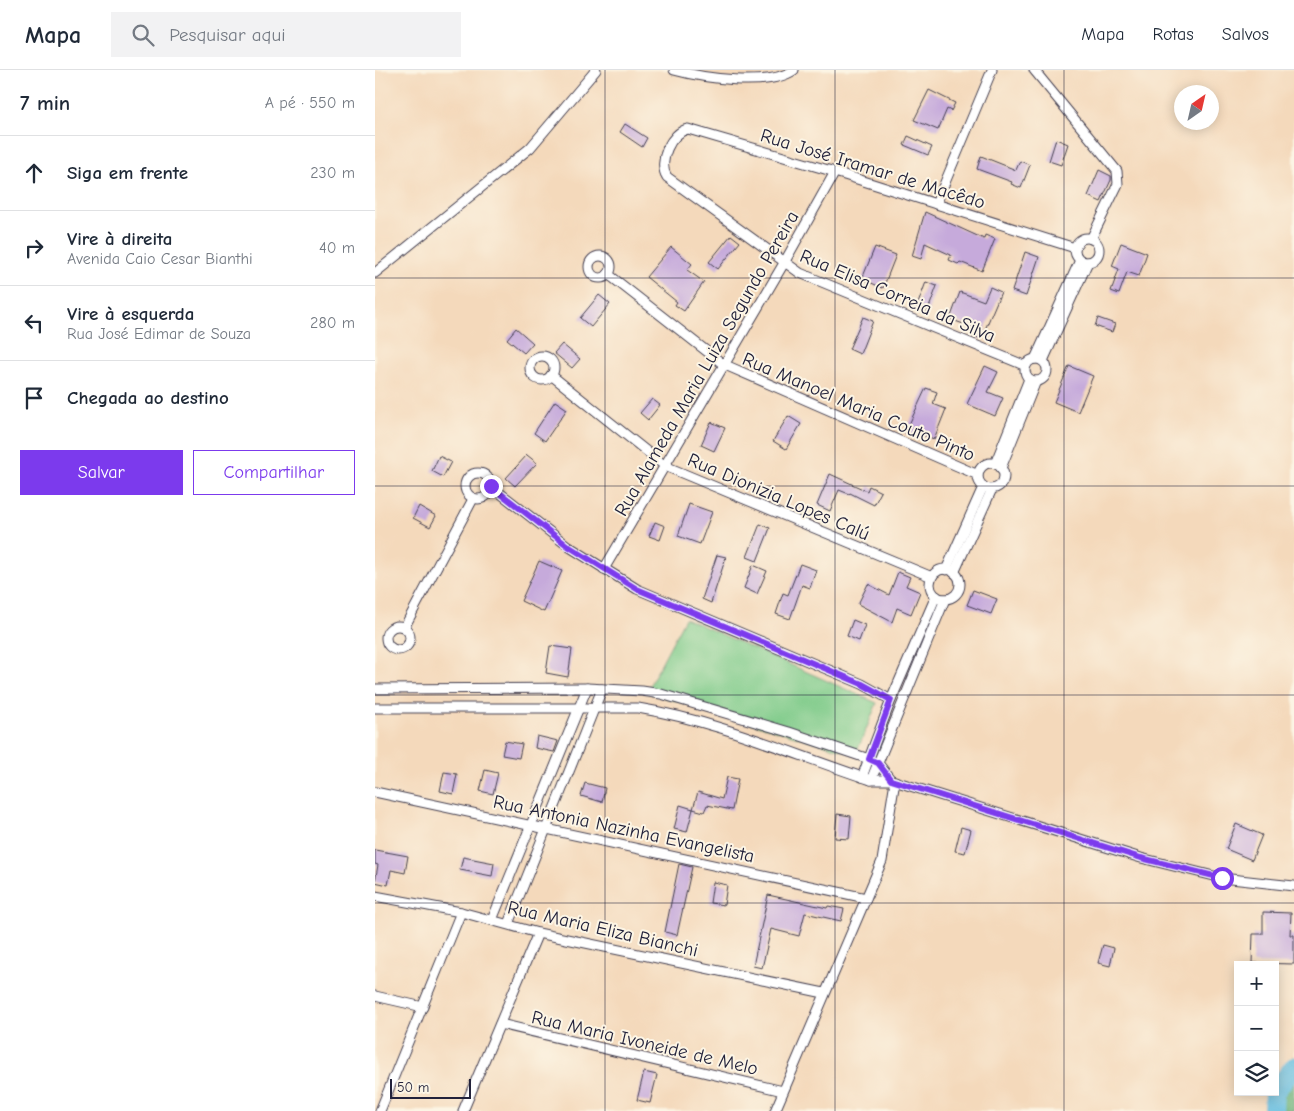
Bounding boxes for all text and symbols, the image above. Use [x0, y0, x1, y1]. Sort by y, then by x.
search box [111, 12, 461, 57]
text: Mapa [25, 21, 81, 49]
icon: search [129, 21, 157, 49]
text: Pesquisar aqui [169, 24, 285, 46]
text: Mapa [1081, 24, 1125, 45]
text: Rotas [1153, 24, 1194, 45]
text: Salvos [1222, 24, 1269, 45]
north arrow [1174, 85, 1219, 130]
text: 7 min [20, 91, 70, 115]
text: A pé · 550 m [265, 94, 355, 112]
street label: Rua José Iramar de Macêdo [758, 124, 988, 214]
icon: ahead [20, 159, 48, 187]
text: Siga em frente [67, 162, 188, 184]
text: 230 m [310, 164, 355, 182]
street label: Rua Alameda Maria Luiza Segundo Pereira [610, 207, 804, 520]
text: Vire à direita [67, 228, 172, 250]
icon: right [20, 234, 48, 262]
text: 40 m [319, 239, 355, 257]
street label: Rua Elisa Correia da Silva [797, 245, 999, 347]
text: Avenida Caio Cesar Bianthi [67, 250, 253, 268]
text: Vire à esquerda [67, 303, 194, 325]
icon: left [20, 309, 48, 337]
text: 280 m [310, 314, 355, 332]
text: Rua José Edimar de Souza [67, 325, 251, 343]
street label: Rua Manoel Maria Couto Pinto [739, 348, 978, 466]
icon: arrive [20, 384, 48, 412]
text: Chegada ao destino [67, 387, 229, 409]
street label: Rua Dionizia Lopes Calú [684, 449, 873, 545]
button: Salvar [20, 450, 183, 495]
button: Compartilhar [193, 450, 355, 495]
route end [480, 475, 503, 498]
street label: Rua Antonia Nazinha Evangelista [491, 791, 756, 867]
route start [1211, 867, 1234, 890]
street label: Rua Maria Eliza Bianchi [505, 896, 700, 962]
map controls [1234, 961, 1279, 1096]
button: + [1234, 961, 1279, 1006]
street label: Rua Maria Ivoneide de Melo [529, 1006, 760, 1080]
button: − [1234, 1006, 1279, 1051]
button: layers [1234, 1051, 1279, 1096]
scale bar [390, 1076, 471, 1099]
text: 50 m [397, 1079, 429, 1096]

